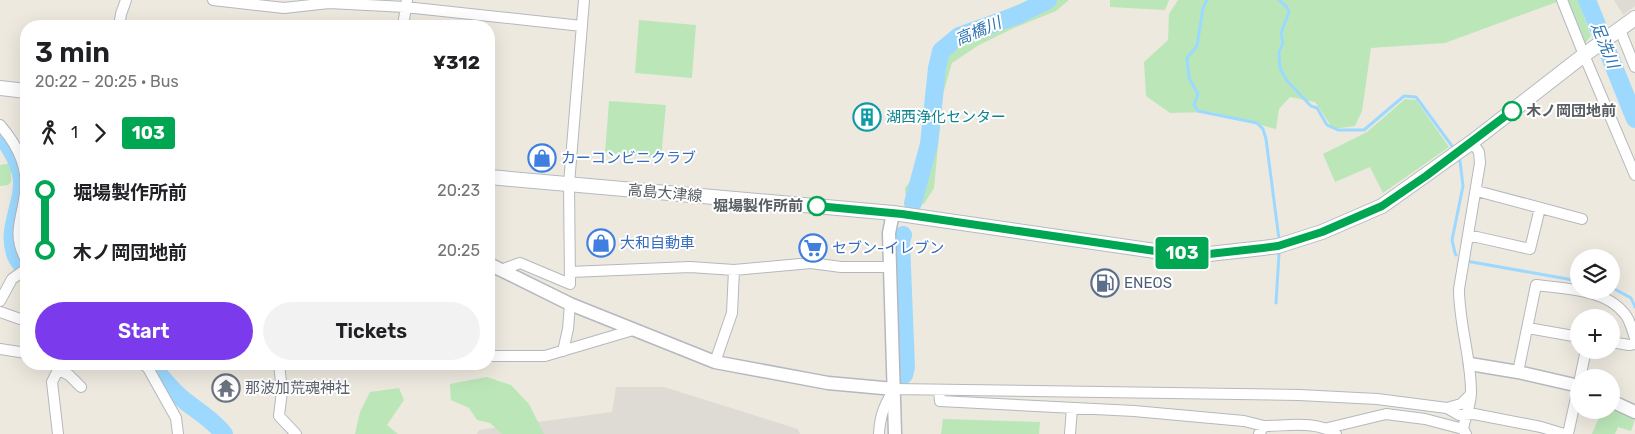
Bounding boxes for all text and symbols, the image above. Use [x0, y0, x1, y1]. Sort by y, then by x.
water label: 高橋川 [952, 12, 1006, 49]
water label: 足洗川 [1587, 19, 1624, 73]
text: 3 min [35, 36, 110, 69]
text: ¥312 [433, 51, 480, 74]
text: 20:22 – 20:25 · Bus [35, 72, 179, 91]
marker: 木ノ岡団地前 [1502, 101, 1522, 121]
building icon: 湖西浄化センター [852, 102, 882, 132]
place label: 木ノ岡団地前 [1526, 102, 1616, 120]
place label: 湖西浄化センター [886, 108, 1006, 126]
icon: walk [35, 119, 63, 147]
icon: forward [86, 119, 114, 147]
text: 103 [132, 122, 165, 144]
text: 1 [71, 123, 78, 142]
shop icon: カーコンビニクラブ [527, 143, 557, 173]
place label: カーコンビニクラブ [561, 149, 696, 167]
text: 堀場製作所前 [73, 181, 187, 204]
text: 20:23 [437, 181, 480, 200]
street label: 高島大津線 [627, 181, 703, 205]
marker: 堀場製作所前 [807, 196, 827, 216]
place label: 堀場製作所前 [713, 197, 803, 215]
shop icon: 大和自動車 [586, 228, 616, 258]
supermarket icon: セブン-イレブン [798, 233, 828, 263]
place label: 大和自動車 [620, 234, 695, 252]
line badge: 103 [1153, 237, 1211, 269]
place label: セブン-イレブン [832, 239, 944, 257]
text: 木ノ岡団地前 [73, 241, 187, 264]
text: 20:25 [437, 241, 480, 260]
text: 103 [1165, 242, 1199, 264]
map controls [1570, 249, 1620, 419]
button: layers [1570, 249, 1620, 299]
fuel station icon: ENEOS [1090, 268, 1120, 298]
place label: ENEOS [1124, 274, 1172, 292]
button: Start [35, 302, 253, 360]
button: Tickets [263, 302, 480, 360]
button: + [1570, 309, 1620, 359]
button: − [1570, 369, 1620, 419]
temple icon: 那波加荒魂神社 [211, 373, 241, 403]
place label: 那波加荒魂神社 [245, 379, 350, 397]

